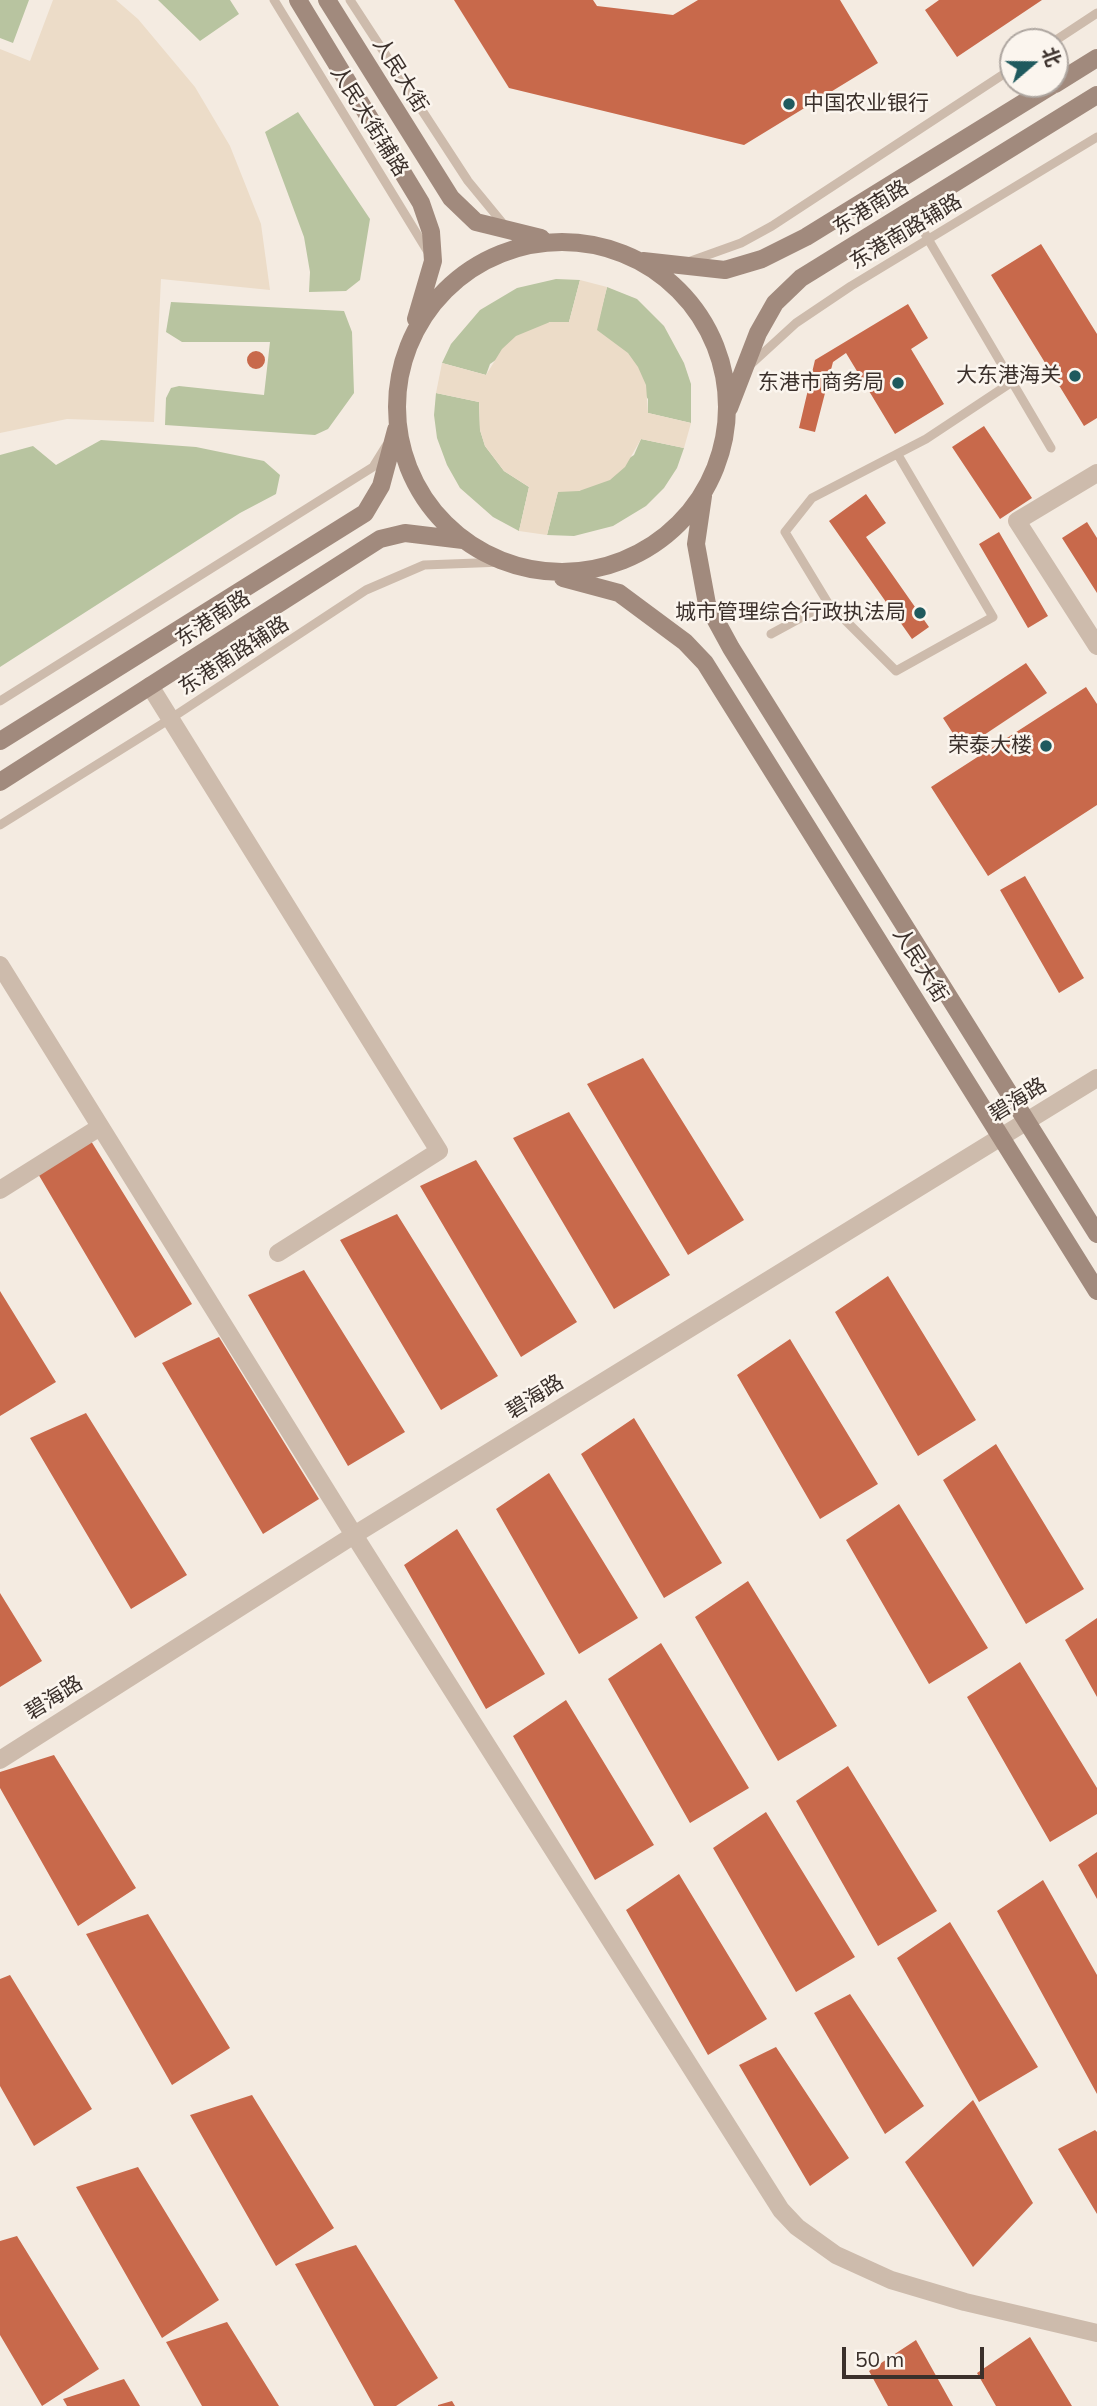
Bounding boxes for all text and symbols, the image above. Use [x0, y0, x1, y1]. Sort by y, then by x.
north arrow [999, 28, 1069, 98]
street label: 人民大街 [367, 33, 433, 117]
text: 北 [1037, 43, 1066, 70]
street label: 人民大街辅路 [325, 61, 413, 181]
place label: 中国农业银行 [803, 91, 929, 117]
marker: 中国农业银行 [781, 96, 797, 112]
street label: 东港南路 [829, 175, 913, 241]
street label: 东港南路辅路 [846, 189, 966, 275]
place label: 大东港海关 [956, 363, 1061, 389]
marker: 大东港海关 [1067, 368, 1083, 384]
place label: 东港市商务局 [758, 370, 884, 396]
marker: 东港市商务局 [890, 375, 906, 391]
street label: 东港南路 [171, 586, 255, 652]
place label: 城市管理综合行政执法局 [675, 600, 906, 626]
marker: 城市管理综合行政执法局 [912, 605, 928, 621]
street label: 东港南路辅路 [174, 611, 294, 701]
place label: 荣泰大楼 [948, 733, 1032, 759]
marker: 荣泰大楼 [1038, 738, 1054, 754]
street label: 人民大街 [887, 923, 953, 1007]
street label: 碧海路 [985, 1073, 1051, 1127]
street label: 碧海路 [502, 1370, 568, 1424]
street label: 碧海路 [21, 1671, 87, 1725]
scale bar [845, 2332, 987, 2376]
text: 50 m [855, 2346, 904, 2372]

